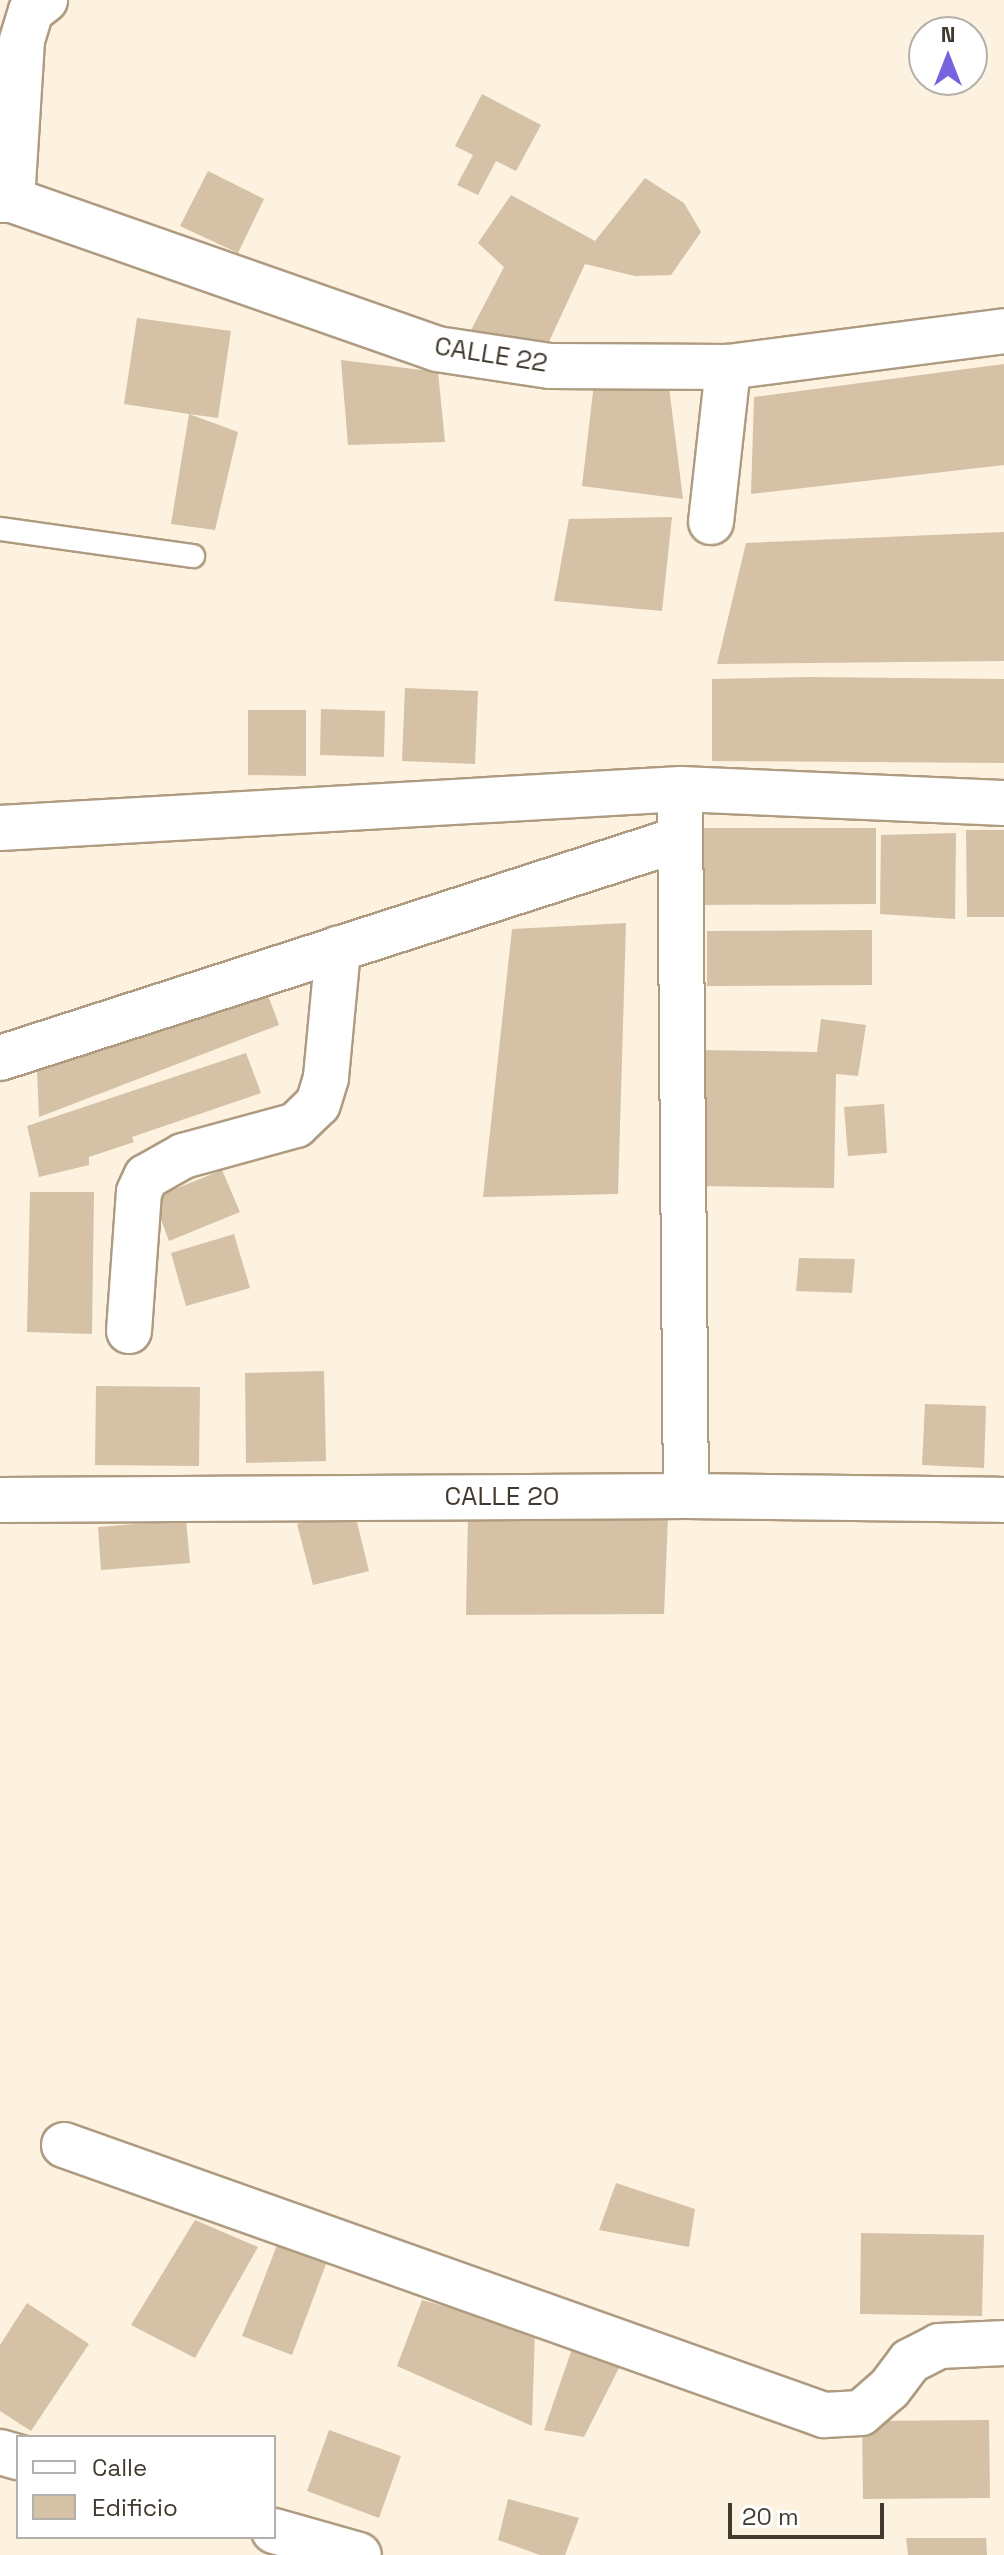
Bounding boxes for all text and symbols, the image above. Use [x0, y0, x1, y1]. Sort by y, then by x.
north arrow [908, 16, 988, 96]
text: N [941, 20, 955, 48]
street label: CALLE 22 [432, 331, 550, 379]
street label: CALLE 20 [445, 1481, 559, 1513]
legend [16, 2435, 276, 2539]
text: Calle [92, 2452, 147, 2483]
scale bar [732, 2487, 888, 2537]
text: Edificio [92, 2492, 178, 2523]
text: 20 m [742, 2501, 799, 2532]

